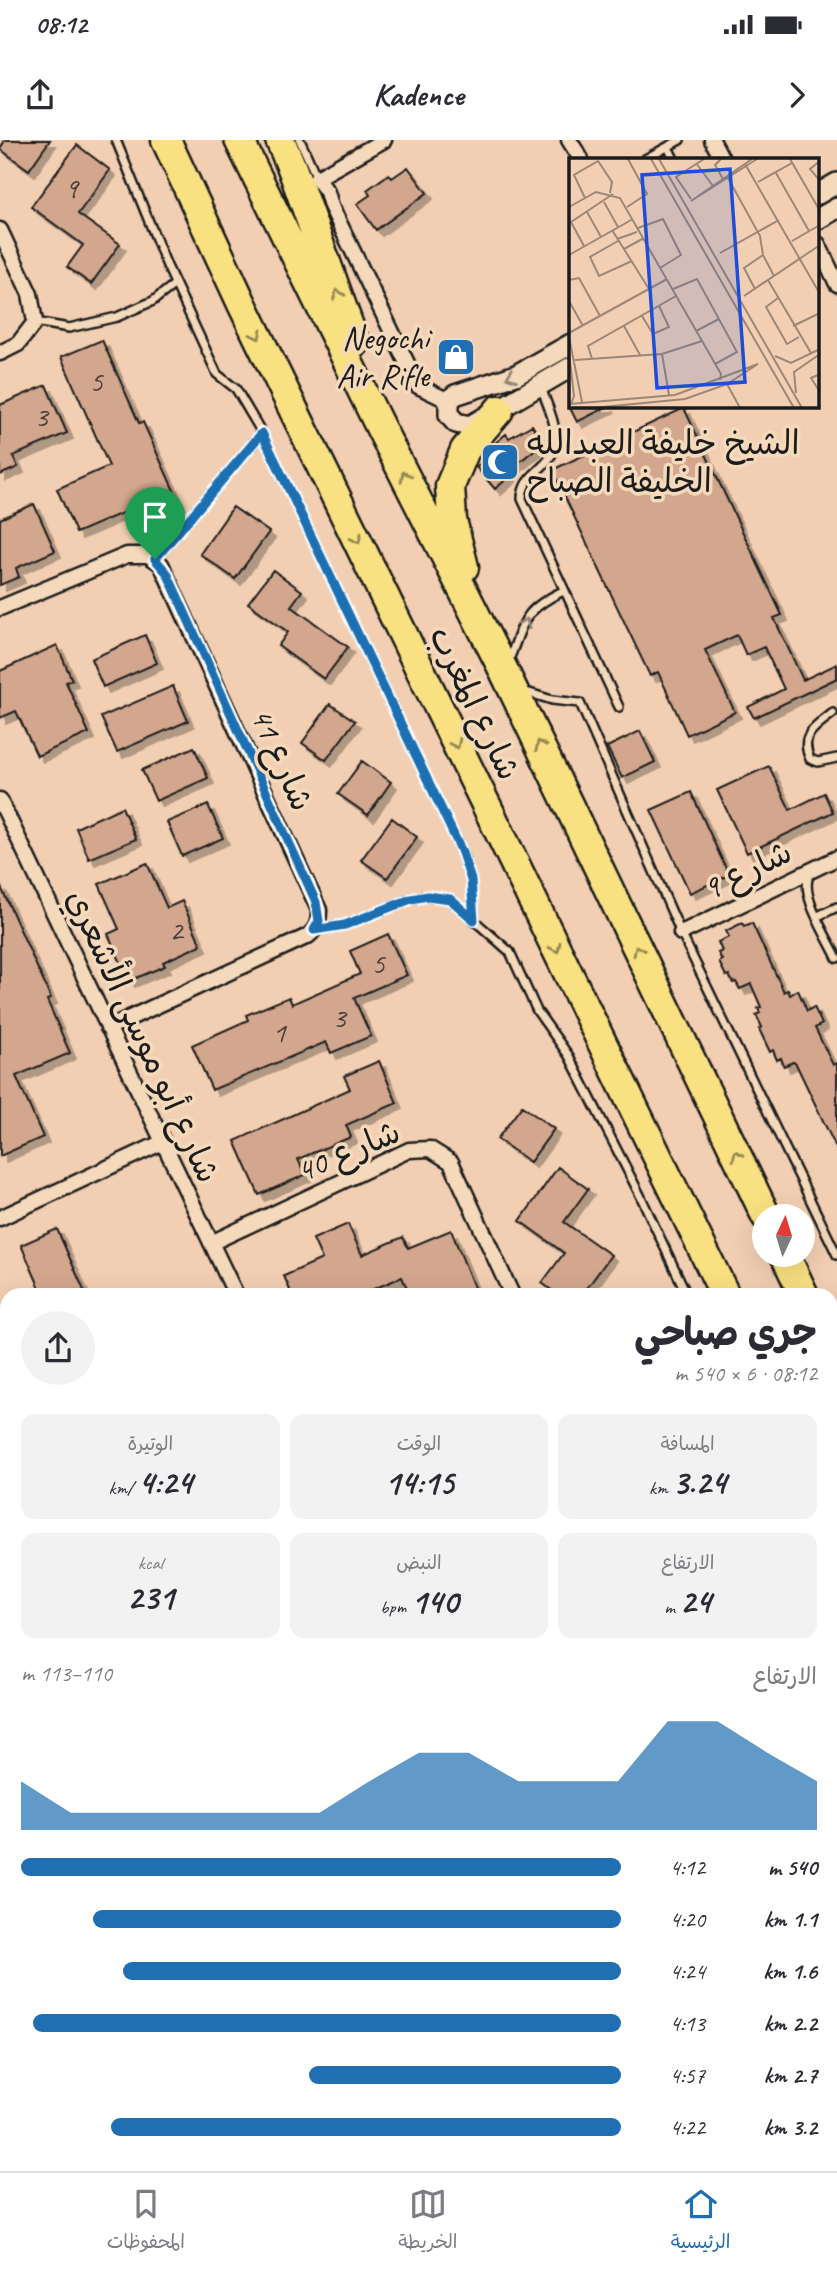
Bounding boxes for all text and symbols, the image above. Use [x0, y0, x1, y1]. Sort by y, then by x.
text: 08:12 [35, 8, 87, 41]
text: Kadence [373, 74, 464, 115]
icon: share [21, 76, 59, 114]
icon: forward [778, 76, 816, 114]
inset map [569, 158, 820, 408]
house number: 9 [64, 169, 80, 207]
one-way arrow [333, 289, 347, 301]
place label: Negochi Air Rifle [337, 317, 433, 397]
one-way arrow [249, 328, 263, 340]
shop icon: Negochi Air Rifle [435, 336, 477, 378]
house number: 5 [89, 362, 104, 400]
one-way arrow [505, 368, 517, 382]
house number: 3 [34, 397, 50, 435]
place label: الشيخ خليفة العبدالله الخليفة الصباح [527, 422, 800, 503]
mosque icon: الشيخ خليفة العبدالله الخليفة الصباح [479, 441, 521, 483]
one-way arrow [399, 471, 413, 483]
pin [125, 487, 185, 559]
icon: arrive [136, 498, 174, 536]
one-way arrow [348, 532, 362, 544]
one-way arrow [516, 618, 530, 630]
street label: شارع المغرب [418, 619, 530, 788]
street label: شارع 41 [239, 701, 323, 818]
one-way arrow [448, 737, 462, 749]
one-way arrow [534, 740, 548, 752]
street label: شارع 9 [695, 830, 799, 911]
street label: شارع أبو موسى الأشعري [55, 882, 230, 1190]
house number: 2 [169, 911, 185, 949]
one-way arrow [548, 941, 562, 953]
house number: 5 [371, 944, 386, 982]
one-way arrow [633, 945, 647, 957]
house number: 3 [332, 998, 348, 1036]
house number: 1 [272, 1013, 287, 1051]
street label: شارع 40 [290, 1110, 407, 1193]
one-way arrow [731, 1150, 745, 1162]
north arrow [752, 1204, 816, 1267]
map controls [752, 1204, 815, 1267]
text: جري صباحي [634, 1309, 817, 1356]
button: share [21, 1311, 95, 1385]
text: 08:12 · 6 × 540 m [674, 1359, 817, 1388]
text: الوتيرة [127, 1432, 173, 1456]
text: الوقت [397, 1432, 441, 1456]
text: المسافة [661, 1432, 715, 1456]
text: 4:24 [138, 1460, 192, 1505]
text: 14:15 [384, 1460, 454, 1505]
text: 3.24 [672, 1460, 726, 1505]
text: /km [109, 1476, 138, 1500]
text: km [649, 1476, 672, 1500]
text: kcal [138, 1551, 163, 1575]
text: النبض [396, 1551, 442, 1575]
text: الارتفاع [661, 1551, 714, 1575]
text: 231 [127, 1575, 174, 1620]
text: 140 [411, 1579, 458, 1624]
text: 24 [680, 1579, 711, 1624]
text: bpm [380, 1595, 411, 1619]
text: m [664, 1595, 680, 1619]
text: 110–113 m [21, 1659, 112, 1688]
text: الارتفاع [753, 1662, 817, 1691]
text: 4:12 [669, 1853, 705, 1882]
text: 540 m [768, 1853, 817, 1882]
text: 4:20 [669, 1905, 705, 1934]
text: 1.1 km [763, 1905, 817, 1934]
text: 4:24 [669, 1957, 705, 1986]
text: 1.6 km [763, 1957, 817, 1986]
text: 4:13 [669, 2009, 705, 2038]
text: 2.2 km [763, 2009, 817, 2038]
text: 4:57 [669, 2061, 705, 2090]
text: 2.7 km [764, 2061, 817, 2090]
text: 4:22 [669, 2113, 705, 2142]
text: 3.2 km [763, 2113, 817, 2142]
tab: المحفوظات [107, 2185, 185, 2258]
tab: الخريطة [398, 2185, 457, 2258]
tab: الرئيسية [671, 2185, 730, 2258]

